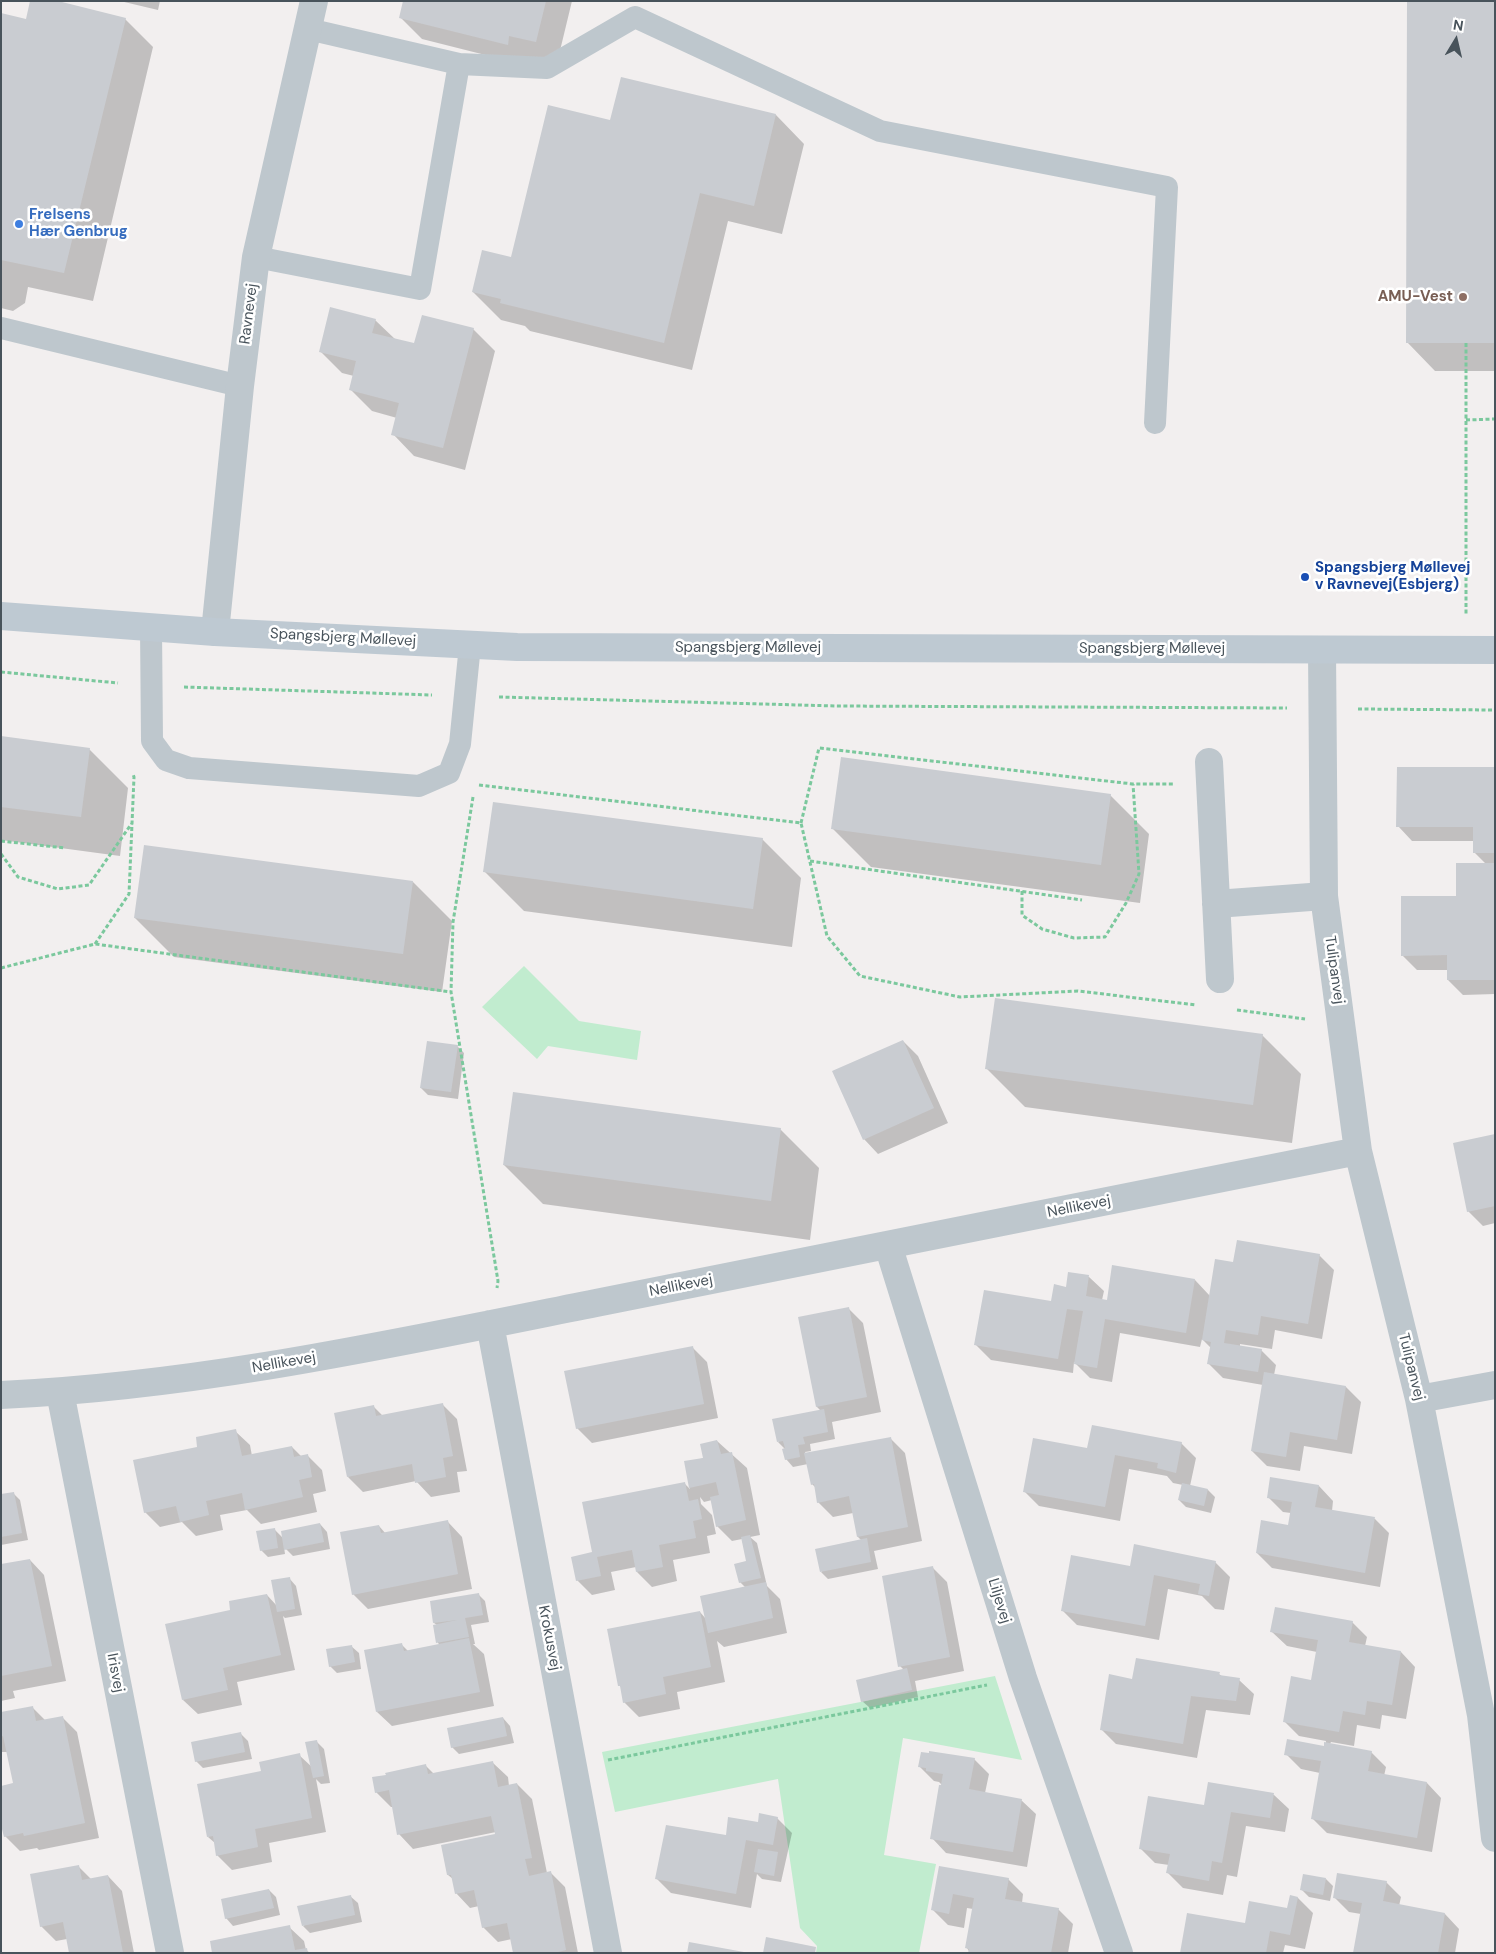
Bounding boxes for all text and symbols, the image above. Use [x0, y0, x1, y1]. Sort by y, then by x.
north arrow [1431, 15, 1481, 65]
text: N [1452, 15, 1465, 35]
place label: Frelsens Hær Genbrug [29, 206, 128, 241]
marker: Frelsens Hær Genbrug [13, 218, 25, 230]
street label: Ravnevej [236, 283, 262, 345]
place label: AMU-Vest [1378, 288, 1453, 306]
marker: AMU-Vest [1457, 291, 1469, 303]
place label: Spangsbjerg Møllevej v Ravnevej(Esbjerg) [1315, 559, 1470, 594]
marker: Spangsbjerg Møllevej v Ravnevej(Esbjerg) [1299, 571, 1311, 583]
street label: Spangsbjerg Møllevej [270, 625, 416, 651]
street label: Spangsbjerg Møllevej [675, 639, 821, 657]
street label: Spangsbjerg Møllevej [1079, 640, 1225, 658]
street label: Tulipanvej [1320, 935, 1348, 1005]
street label: Nellikevej [1046, 1192, 1112, 1222]
street label: Nellikevej [648, 1271, 714, 1301]
street label: Tulipanvej [1394, 1331, 1428, 1403]
street label: Nellikevej [251, 1349, 317, 1377]
street label: Liljevej [984, 1576, 1014, 1626]
street label: Krokusvej [534, 1604, 564, 1672]
street label: Irisvej [102, 1652, 128, 1694]

